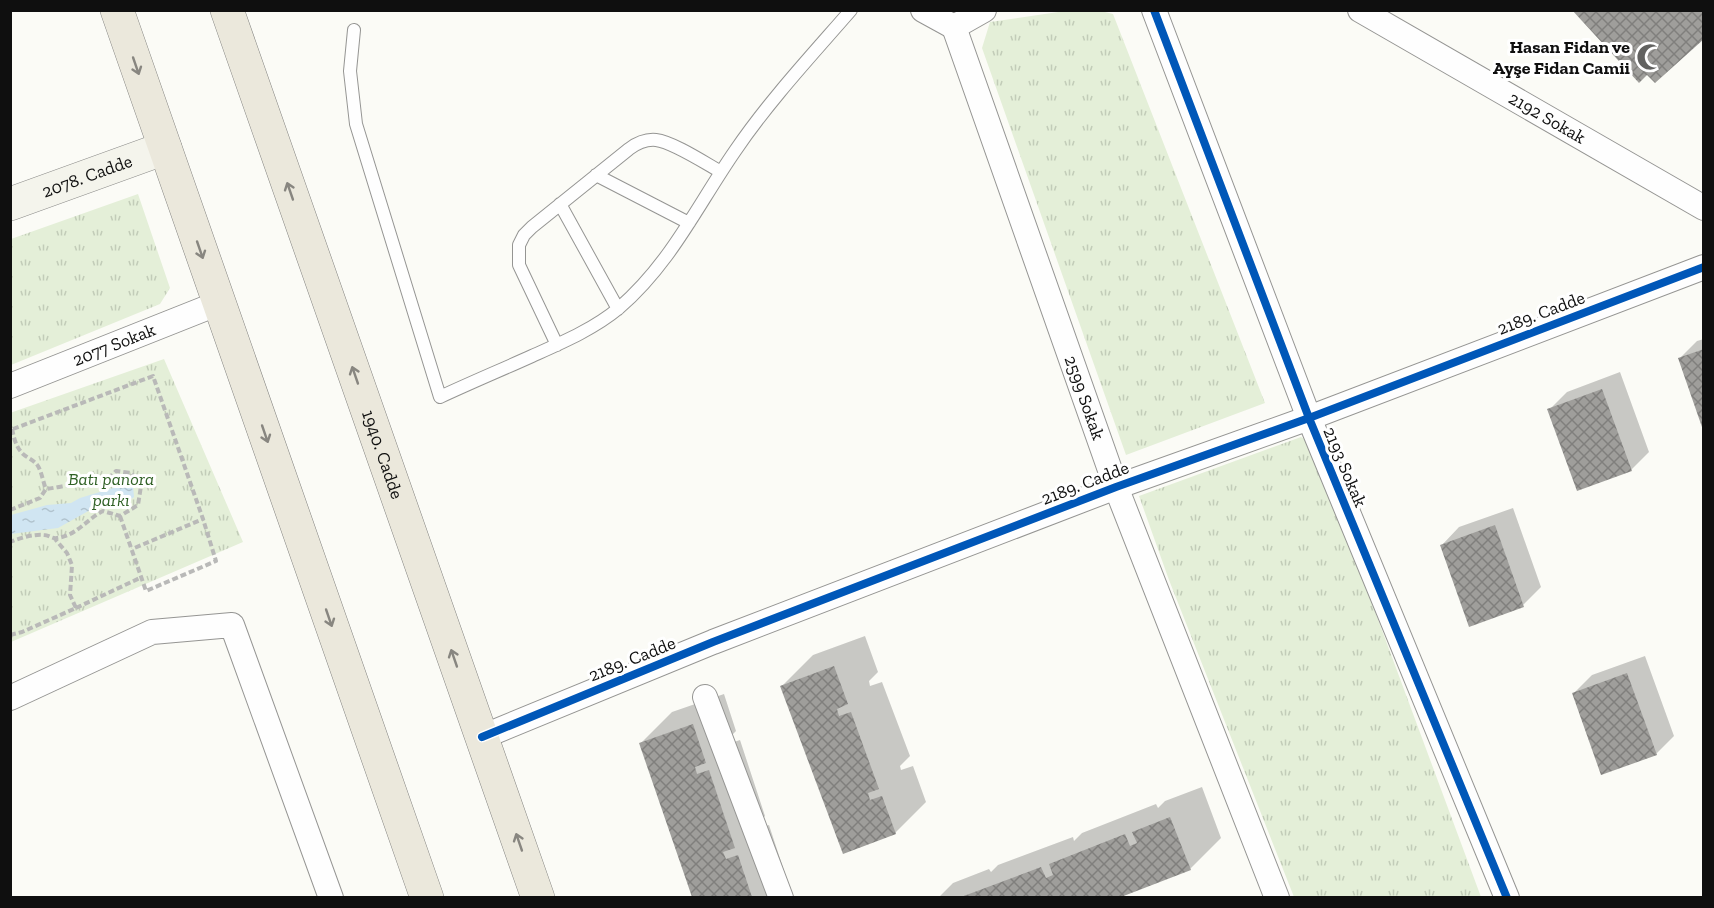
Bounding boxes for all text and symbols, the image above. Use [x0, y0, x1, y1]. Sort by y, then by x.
place label: Hasan Fidan ve Ayşe Fidan Camii [1493, 36, 1631, 79]
mosque icon: Hasan Fidan ve Ayşe Fidan Camii [1635, 42, 1665, 72]
one-way arrow [131, 56, 142, 75]
street label: 2192 Sokak [1505, 87, 1590, 149]
street label: 2078. Cadde [39, 150, 135, 202]
one-way arrow [284, 182, 295, 201]
one-way arrow [196, 240, 207, 259]
street label: 2189. Cadde [1494, 286, 1588, 340]
street label: 2077 Sokak [70, 318, 159, 371]
street label: 2599 Sokak [1060, 353, 1110, 443]
one-way arrow [348, 366, 359, 385]
street label: 1940. Cadde [357, 407, 408, 502]
one-way arrow [260, 424, 271, 443]
street label: 2193 Sokak [1318, 424, 1372, 511]
street label: 2189. Cadde [1038, 456, 1132, 510]
park label: Batı panora parkı [68, 468, 154, 511]
one-way arrow [324, 608, 335, 627]
street label: 2189. Cadde [585, 632, 679, 686]
one-way arrow [448, 649, 459, 668]
one-way arrow [512, 833, 523, 852]

